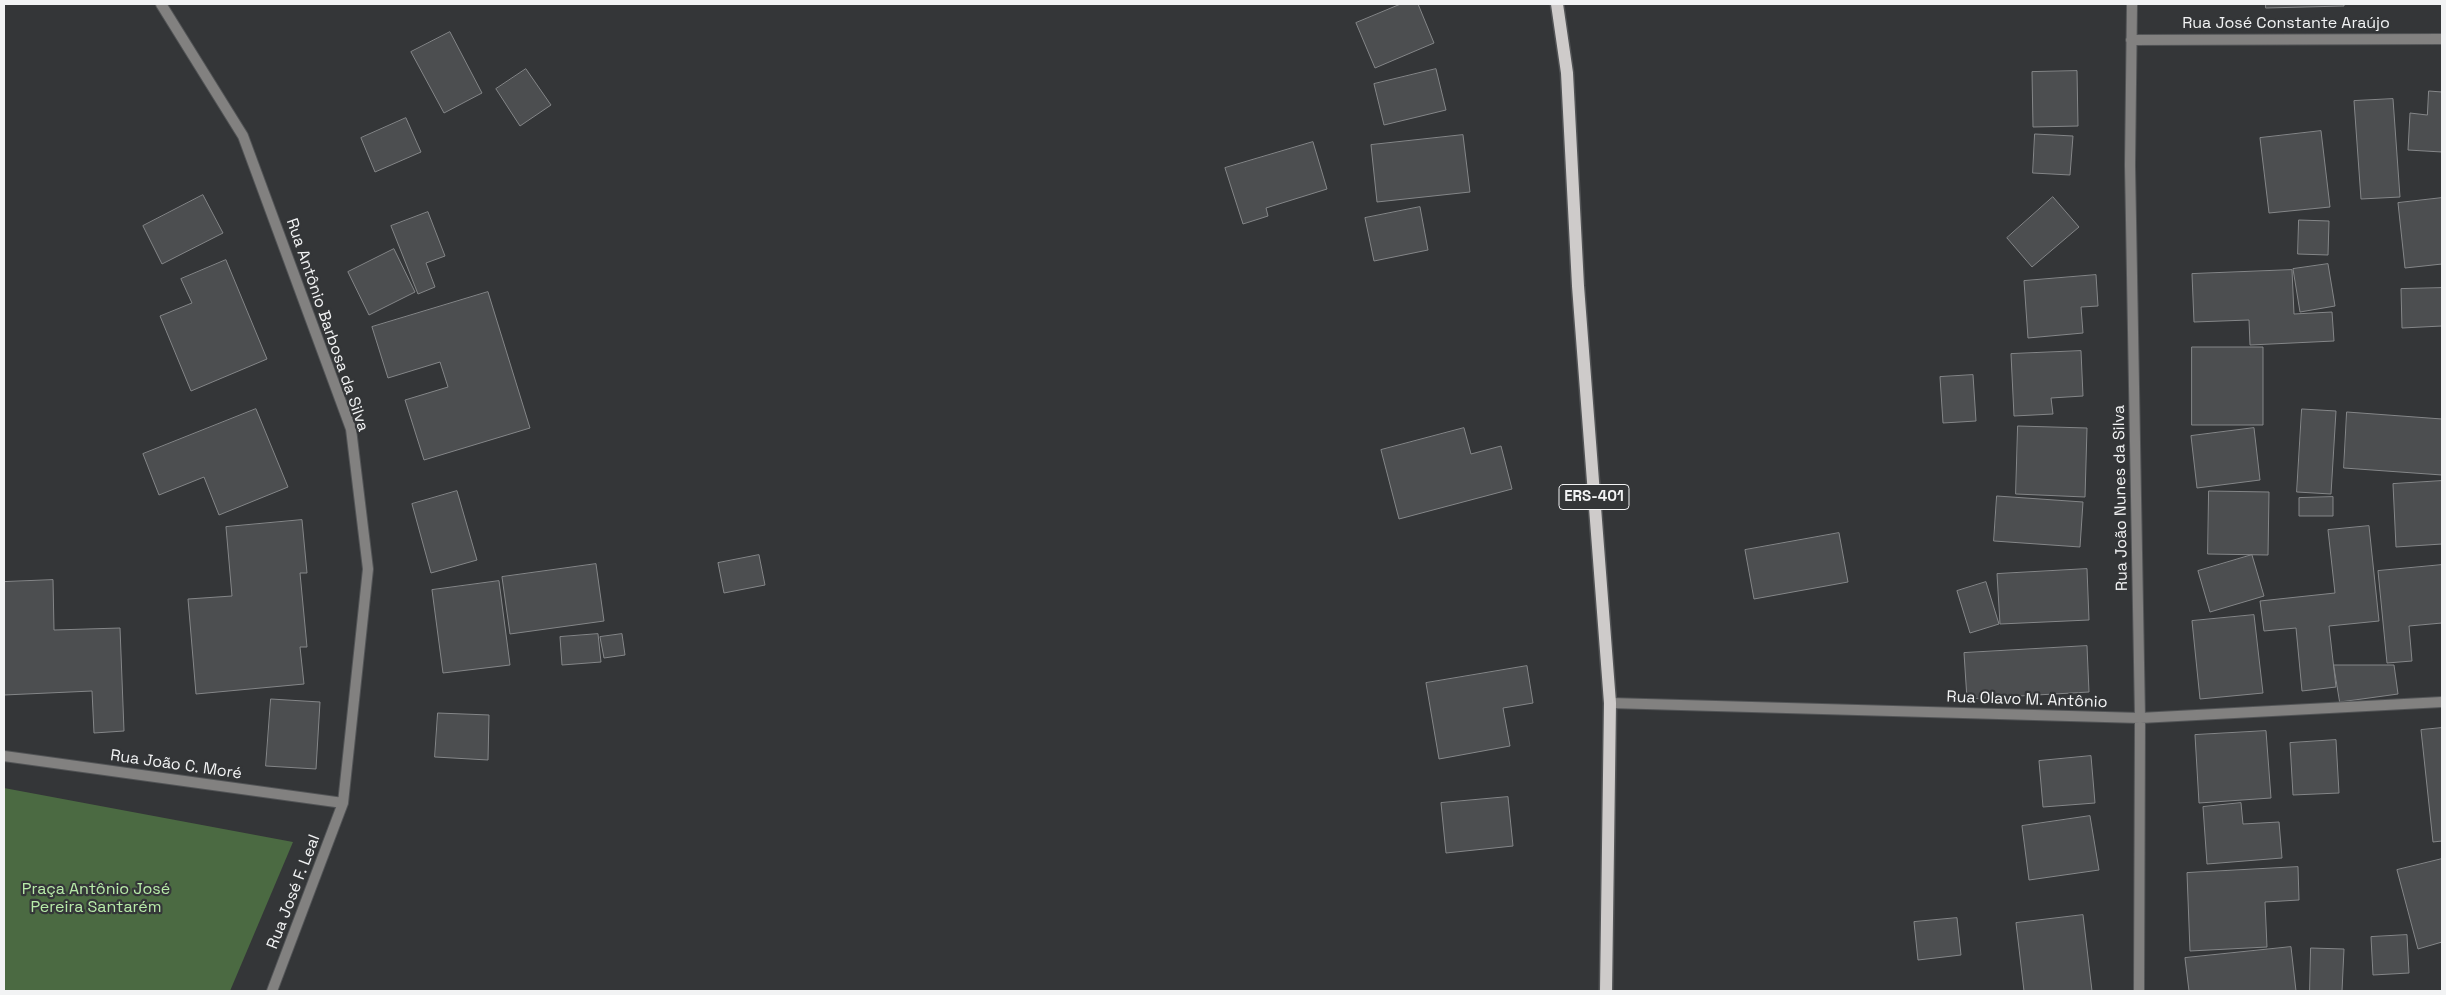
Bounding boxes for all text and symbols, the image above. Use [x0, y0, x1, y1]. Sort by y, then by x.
street label: Rua José Constante Araújo [2182, 14, 2390, 34]
street label: Rua Antônio Barbosa da Silva [281, 216, 373, 434]
street label: Rua João Nunes da Silva [2110, 405, 2132, 591]
road number: ERS-401 [1559, 484, 1629, 510]
street label: Rua Olavo M. Antônio [1946, 688, 2108, 712]
street label: Rua João C. Moré [109, 746, 243, 784]
street label: Rua José F. Leal [263, 832, 325, 952]
park label: Praça Antônio José Pereira Santarém [22, 880, 170, 918]

